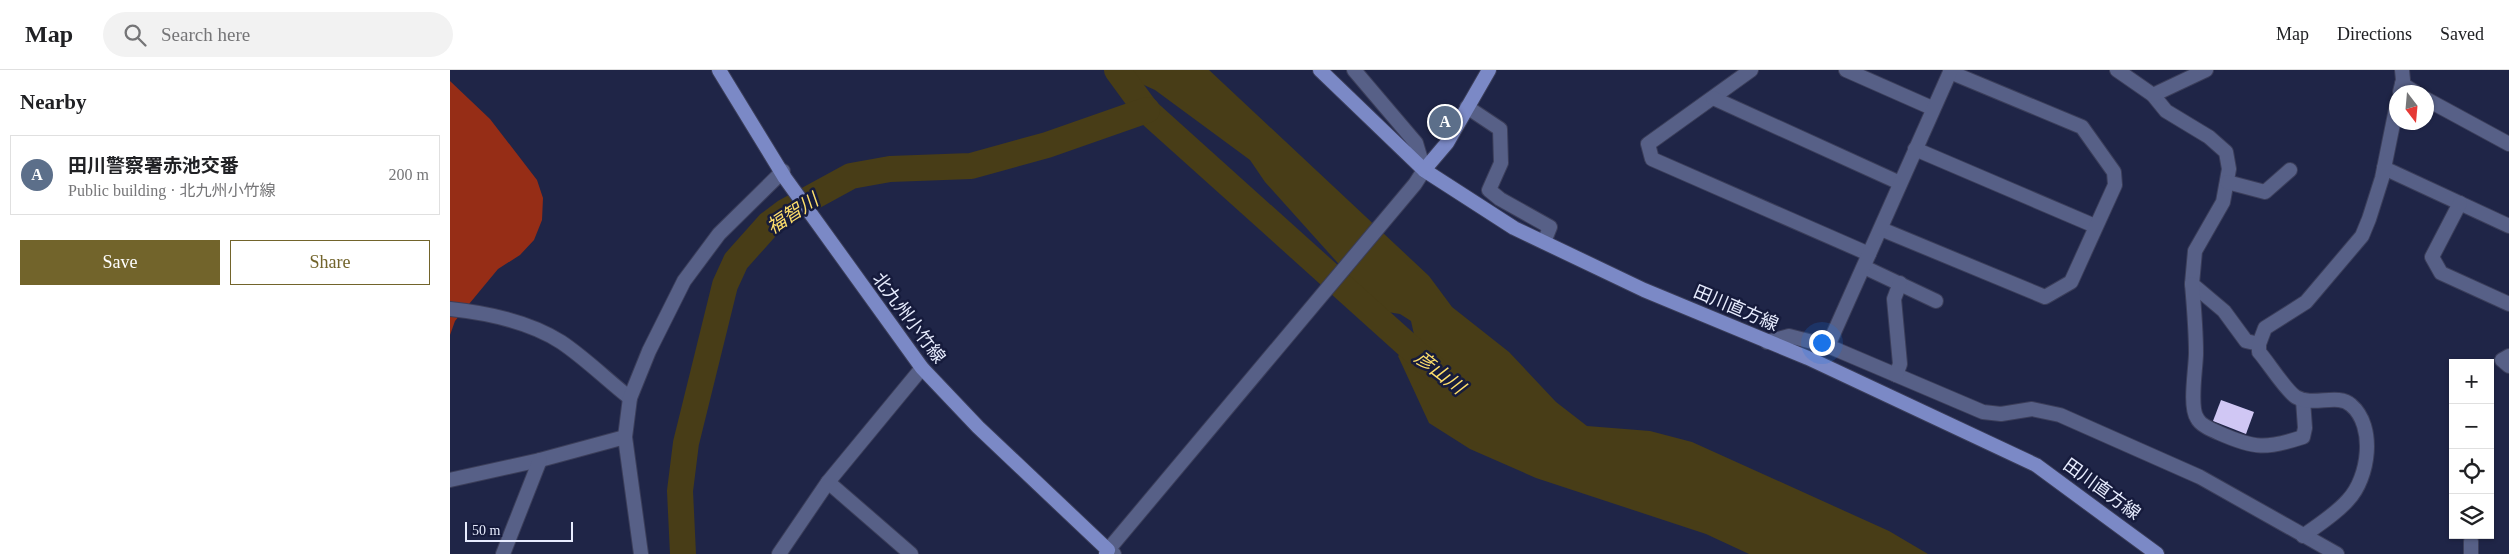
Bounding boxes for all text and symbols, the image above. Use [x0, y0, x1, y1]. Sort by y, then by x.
search box [103, 12, 453, 57]
text: Map [25, 21, 73, 47]
icon: search [121, 21, 149, 49]
text: Search here [161, 24, 250, 45]
text: Map [2276, 24, 2309, 44]
text: Directions [2337, 24, 2412, 44]
text: Saved [2440, 24, 2484, 44]
north arrow [2389, 85, 2434, 130]
text: Nearby [20, 90, 87, 114]
pin: A [1429, 103, 1461, 141]
text: 田川警察署赤池交番 [68, 155, 239, 176]
text: A [31, 166, 43, 183]
text: 200 m [389, 166, 429, 183]
text: Public building · 北九州小竹線 [68, 182, 276, 199]
water label: 福智川 [763, 188, 824, 238]
button: Save [20, 240, 220, 285]
button: Share [230, 240, 430, 285]
street label: 北九州小竹線 [869, 269, 949, 367]
street label: 田川直方線 [1691, 281, 1781, 335]
your location [1809, 330, 1835, 356]
water label: 彦山川 [1411, 347, 1470, 399]
map controls [2449, 359, 2494, 539]
button: + [2449, 359, 2494, 404]
button: − [2449, 404, 2494, 449]
button: locate [2449, 449, 2494, 494]
street label: 田川直方線 [2060, 454, 2144, 524]
button: layers [2449, 494, 2494, 539]
scale bar [465, 519, 572, 542]
text: 50 m [472, 523, 500, 538]

